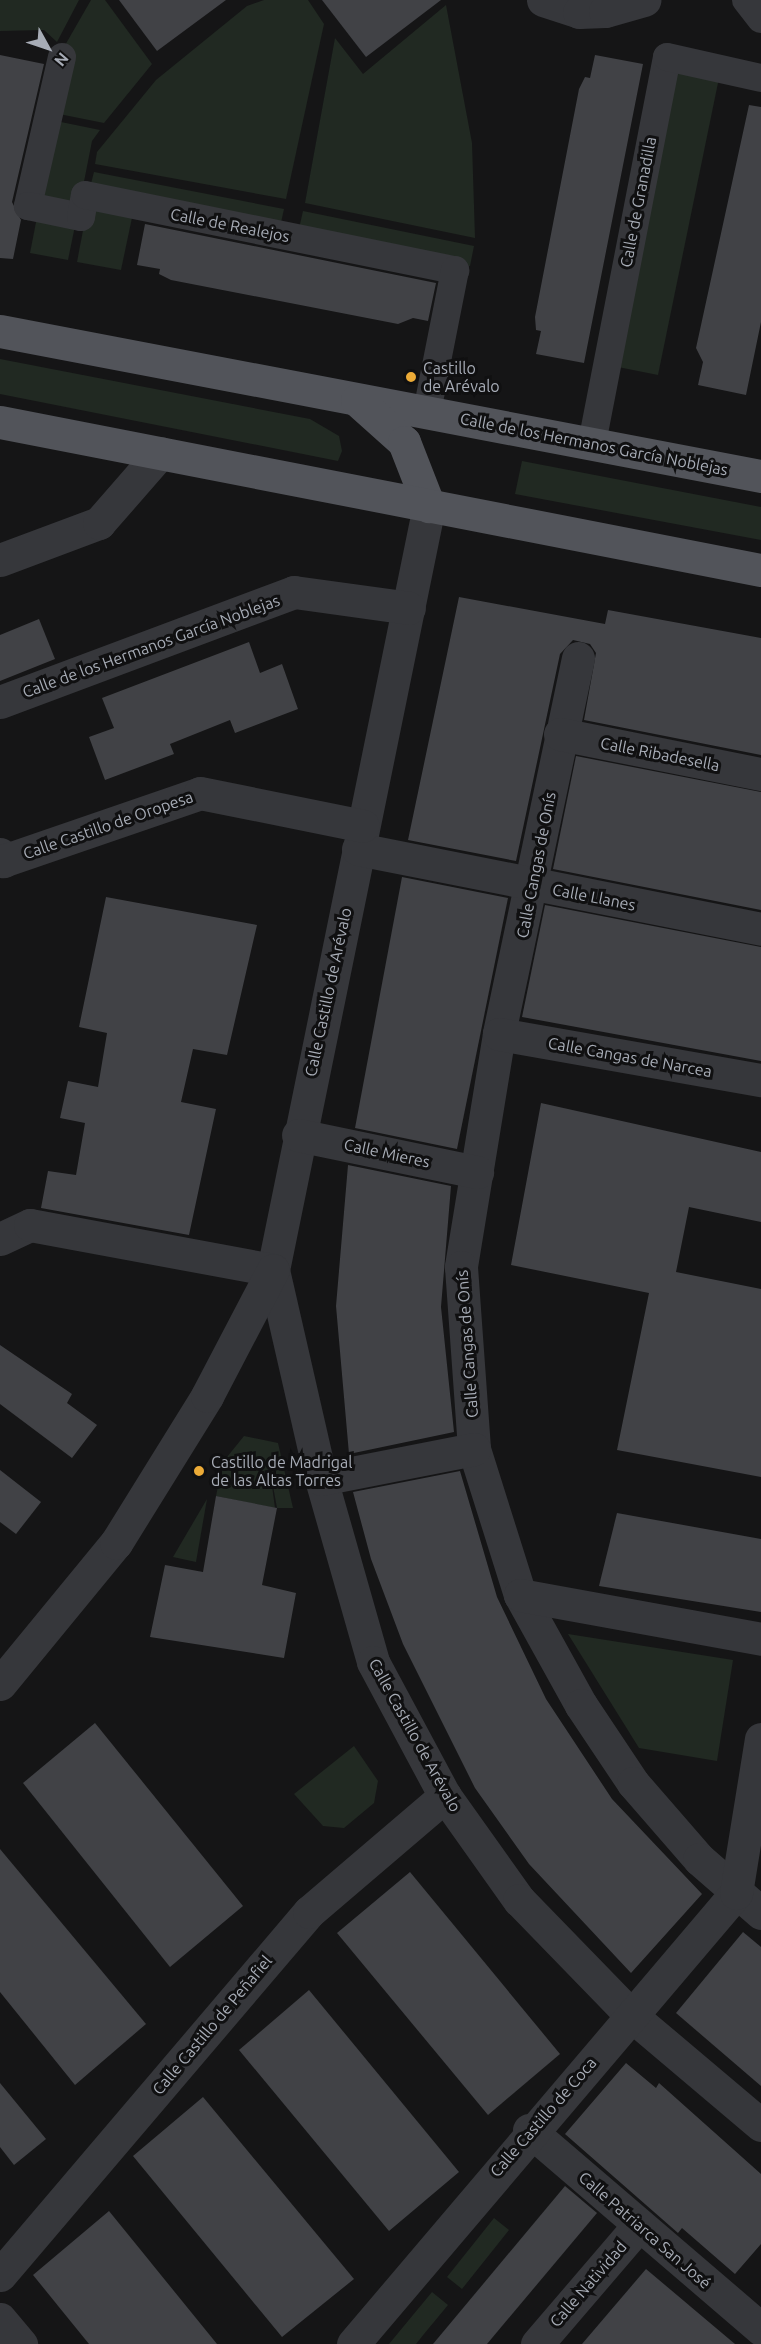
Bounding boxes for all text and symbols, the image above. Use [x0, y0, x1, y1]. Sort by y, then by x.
north arrow [18, 18, 78, 78]
text: N [51, 49, 73, 70]
street label: Calle de Granadilla [616, 135, 660, 269]
street label: Calle de Realejos [169, 204, 291, 246]
place label: Castillo de Arévalo [423, 358, 500, 396]
marker: Castillo de Arévalo [404, 370, 418, 384]
street label: Calle de los Hermanos García Noblejas [458, 409, 730, 479]
street label: Calle de los Hermanos García Noblejas [20, 590, 282, 702]
street label: Calle Ribadesella [599, 733, 721, 775]
street label: Calle Castillo de Oropesa [20, 787, 196, 863]
street label: Calle Cangas de Onís [512, 790, 560, 940]
street label: Calle Llanes [551, 880, 637, 914]
street label: Calle Castillo de Arévalo [301, 906, 355, 1078]
street label: Calle Cangas de Narcea [547, 1033, 713, 1081]
street label: Calle Mieres [342, 1135, 432, 1171]
street label: Calle Cangas de Onís [452, 1269, 482, 1419]
place label: Castillo de Madrigal de las Altas Torres [211, 1452, 352, 1490]
marker: Castillo de Madrigal de las Altas Torres [192, 1464, 206, 1478]
street label: Calle Castillo de Arévalo [365, 1655, 465, 1815]
street label: Calle Castillo de Peñafiel [148, 1951, 276, 2099]
street label: Calle Castillo de Coca [486, 2053, 600, 2181]
street label: Calle Patriarca San José [575, 2167, 715, 2293]
street label: Calle Natividad [546, 2237, 630, 2331]

